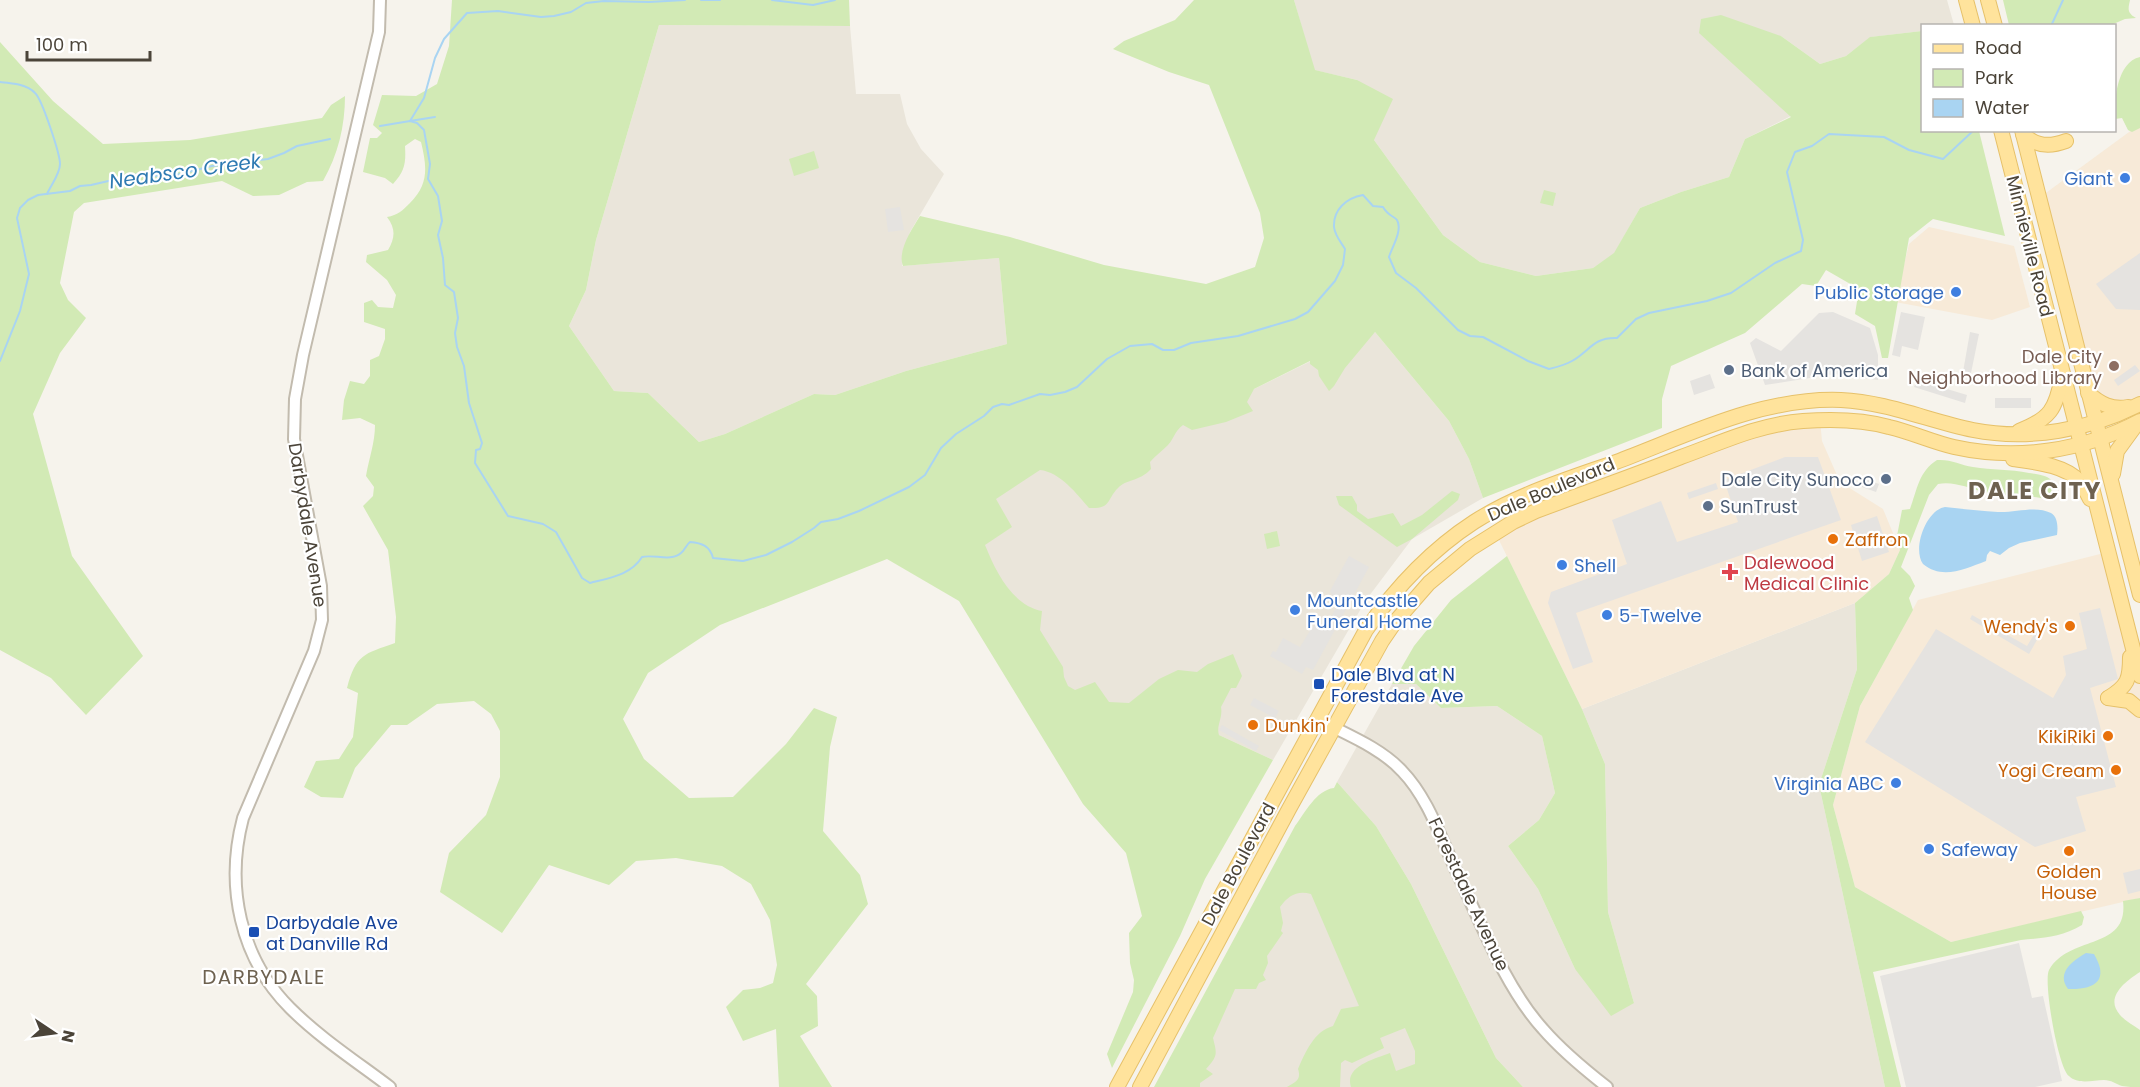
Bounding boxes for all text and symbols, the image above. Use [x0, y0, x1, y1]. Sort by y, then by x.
scale bar [27, 24, 150, 62]
legend [1921, 24, 2116, 132]
text: 100 m [36, 32, 88, 57]
text: Road [1975, 35, 2022, 60]
text: Park [1975, 65, 2014, 90]
text: Water [1975, 95, 2029, 120]
water label: Neabsco Creek [107, 146, 264, 195]
place label: Giant [2064, 166, 2113, 191]
marker: Giant [2118, 171, 2132, 185]
street label: Minnieville Road [2000, 173, 2060, 319]
place label: Public Storage [1814, 280, 1944, 305]
marker: Public Storage [1949, 285, 1963, 299]
place label: Dale City Neighborhood Library [1908, 344, 2102, 390]
place label: Bank of America [1741, 358, 1888, 383]
marker: Dale City Neighborhood Library [2107, 359, 2121, 373]
marker: Bank of America [1722, 363, 1736, 377]
street label: Darbydale Avenue [283, 441, 333, 609]
street label: Dale Boulevard [1483, 451, 1619, 527]
place label: Dale City Sunoco [1721, 467, 1874, 492]
marker: Dale City Sunoco [1879, 472, 1893, 486]
district label: DALE CITY [1968, 474, 2102, 507]
place label: SunTrust [1720, 494, 1798, 519]
marker: SunTrust [1701, 499, 1715, 513]
place label: Zaffron [1845, 527, 1909, 552]
marker: Zaffron [1826, 532, 1840, 546]
place label: Dalewood Medical Clinic [1744, 550, 1869, 596]
place label: Shell [1574, 553, 1616, 578]
marker: Shell [1555, 558, 1569, 572]
marker: Dalewood Medical Clinic [1721, 563, 1739, 581]
place label: Mountcastle Funeral Home [1307, 588, 1432, 634]
marker: Mountcastle Funeral Home [1288, 603, 1302, 617]
place label: 5-Twelve [1619, 603, 1702, 628]
marker: 5-Twelve [1600, 608, 1614, 622]
place label: Wendy's [1983, 614, 2058, 639]
marker: Wendy's [2063, 619, 2077, 633]
place label: Dale Blvd at N Forestdale Ave [1331, 662, 1464, 708]
marker: Dale Blvd at N Forestdale Ave [1312, 677, 1326, 691]
place label: Dunkin' [1265, 713, 1329, 738]
marker: Dunkin' [1246, 718, 1260, 732]
place label: KikiRiki [2038, 724, 2096, 749]
marker: KikiRiki [2101, 729, 2115, 743]
place label: Yogi Cream [1998, 758, 2104, 783]
marker: Yogi Cream [2109, 763, 2123, 777]
place label: Virginia ABC [1774, 771, 1884, 796]
marker: Virginia ABC [1889, 776, 1903, 790]
street label: Dale Boulevard [1195, 798, 1281, 930]
street label: Forestdale Avenue [1422, 813, 1516, 975]
place label: Safeway [1941, 837, 2018, 862]
marker: Safeway [1922, 842, 1936, 856]
marker: Golden House [2062, 844, 2076, 858]
place label: Golden House [2037, 859, 2101, 905]
place label: Darbydale Ave at Danville Rd [266, 910, 398, 956]
marker: Darbydale Ave at Danville Rd [247, 925, 261, 939]
district label: DARBYDALE [202, 963, 326, 991]
north arrow [24, 1003, 84, 1063]
text: N [56, 1028, 81, 1045]

